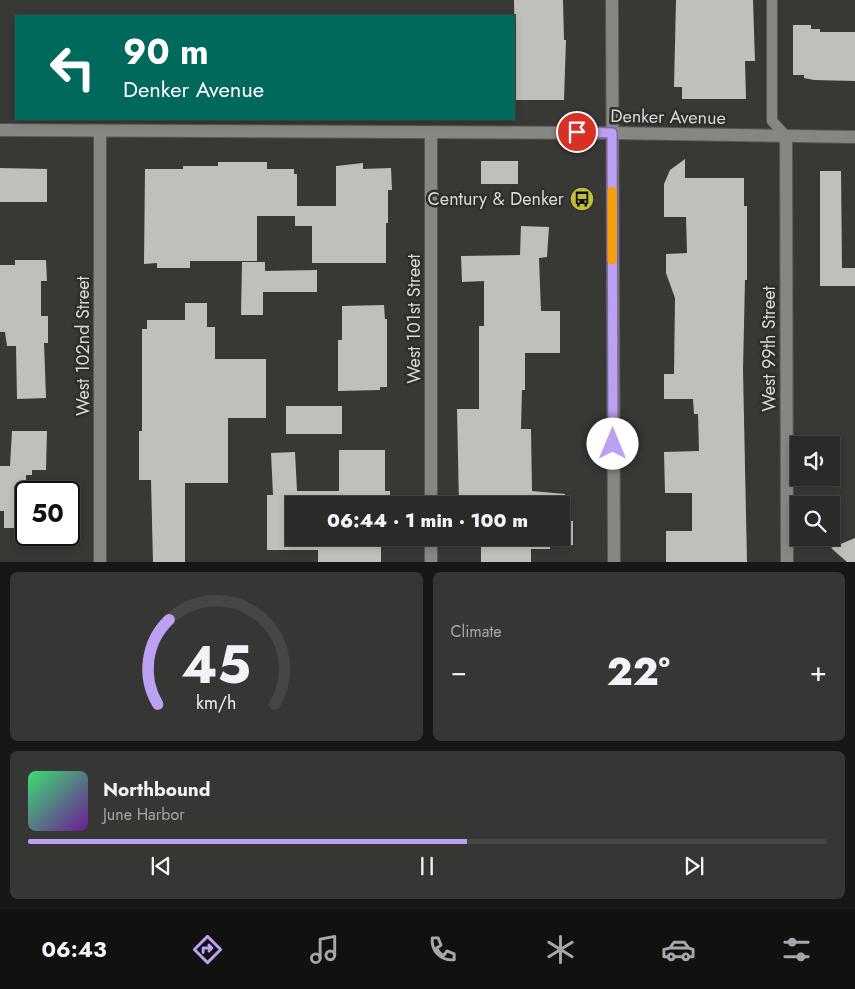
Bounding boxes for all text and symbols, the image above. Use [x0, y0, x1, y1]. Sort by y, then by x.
text: 90 m [123, 27, 209, 77]
icon: left [40, 35, 105, 100]
text: Denker Avenue [123, 73, 264, 105]
street label: Denker Avenue [610, 103, 726, 131]
pin [556, 111, 598, 153]
icon: arrive [563, 118, 591, 146]
place label: Century & Denker [428, 186, 565, 212]
bus stop icon: Century & Denker [569, 186, 595, 212]
street label: West 101st Street [401, 254, 427, 384]
street label: West 102nd Street [70, 275, 96, 416]
street label: West 99th Street [756, 286, 782, 412]
position arrow [586, 417, 638, 469]
map controls [790, 436, 840, 546]
button: sound [790, 436, 840, 486]
speed limit sign: 50 [15, 481, 80, 546]
button: search [790, 496, 840, 546]
text: 06:44 · 1 min · 100 m [327, 507, 528, 534]
text: Climate [451, 620, 502, 643]
text: 45 [181, 627, 251, 703]
text: 22° [607, 644, 670, 699]
text: − [451, 651, 467, 692]
text: + [810, 651, 827, 692]
text: km/h [196, 690, 236, 716]
text: Northbound [103, 776, 210, 803]
text: June Harbor [103, 803, 185, 826]
icon: previous [147, 852, 175, 880]
icon: pause [413, 852, 441, 880]
icon: next [680, 852, 708, 880]
icon: directions [190, 932, 225, 967]
icon: music [307, 932, 342, 967]
icon: phone [425, 932, 460, 967]
icon: climate [543, 932, 578, 967]
icon: car [661, 932, 696, 967]
icon: filters [779, 932, 814, 967]
text: 06:43 [41, 933, 107, 965]

